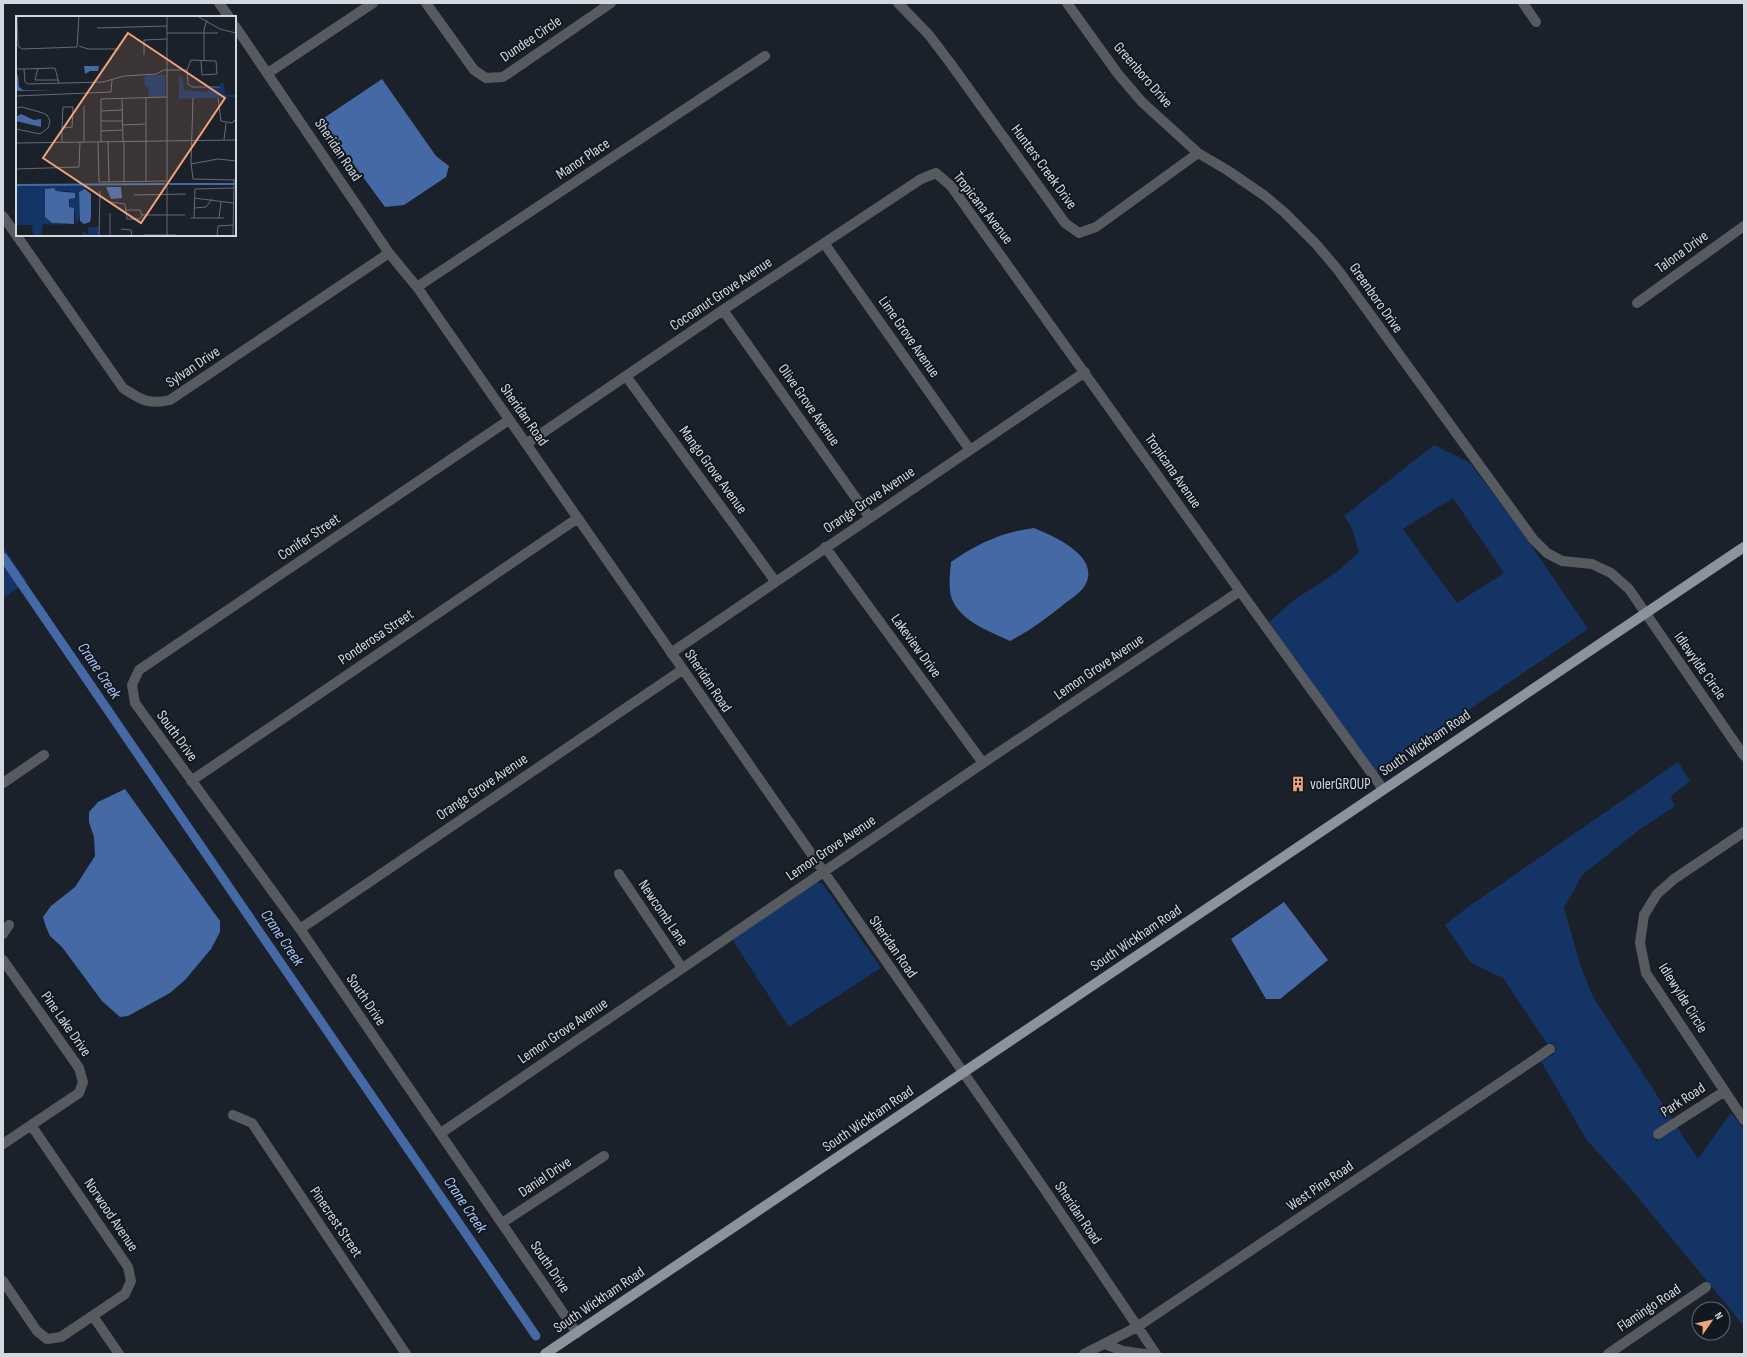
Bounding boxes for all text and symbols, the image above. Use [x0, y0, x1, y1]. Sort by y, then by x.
street label: Dundee Circle [497, 12, 565, 66]
inset map [16, 16, 236, 236]
street label: Greenboro Drive [1109, 38, 1177, 112]
street label: Sheridan Road [310, 115, 366, 185]
street label: Hunters Creek Drive [1007, 121, 1081, 213]
street label: Manor Place [552, 134, 614, 184]
street label: Tropicana Avenue [949, 168, 1017, 248]
street label: Talona Drive [1652, 226, 1712, 278]
street label: Cocoanut Grove Avenue [666, 253, 776, 335]
street label: Greenboro Drive [1345, 259, 1407, 337]
street label: Lime Grove Avenue [874, 293, 944, 381]
street label: Sylvan Drive [162, 342, 224, 392]
street label: Olive Grove Avenue [774, 360, 844, 450]
street label: Sheridan Road [496, 380, 552, 450]
street label: Mango Grove Avenue [675, 422, 751, 518]
street label: Tropicana Avenue [1140, 430, 1206, 512]
street label: Orange Grove Avenue [820, 462, 918, 538]
street label: Conifer Street [274, 509, 344, 565]
street label: Ponderosa Street [335, 605, 418, 669]
street label: Lakeview Drive [886, 610, 946, 682]
street label: Idlewylde Circle [1670, 628, 1730, 704]
street label: Lemon Grove Avenue [1050, 630, 1148, 704]
water label: Crane Creek [73, 639, 125, 704]
street label: Sheridan Road [680, 646, 736, 716]
street label: South Wickham Road [1376, 706, 1474, 780]
street label: South Drive [152, 707, 202, 765]
street label: Orange Grove Avenue [433, 749, 531, 825]
building icon: volerGROUP [1289, 775, 1307, 793]
place label: volerGROUP [1310, 775, 1371, 794]
street label: Lemon Grove Avenue [782, 811, 880, 885]
street label: Newcomb Lane [634, 876, 692, 950]
street label: South Wickham Road [1087, 901, 1185, 975]
water label: Crane Creek [256, 906, 308, 971]
street label: Sheridan Road [865, 912, 921, 982]
street label: Idlewylde Circle [1654, 960, 1712, 1036]
street label: South Drive [342, 970, 390, 1030]
street label: Pine Lake Drive [37, 988, 95, 1060]
street label: Lemon Grove Avenue [514, 994, 612, 1068]
street label: Park Road [1657, 1079, 1709, 1121]
street label: South Wickham Road [819, 1082, 917, 1156]
street label: Daniel Drive [515, 1152, 575, 1202]
street label: West Pine Road [1283, 1157, 1357, 1215]
water label: Crane Creek [439, 1173, 491, 1238]
street label: Norwood Avenue [79, 1175, 143, 1255]
street label: Sheridan Road [1050, 1178, 1106, 1248]
street label: Pinecrest Street [305, 1183, 367, 1261]
street label: South Drive [526, 1237, 574, 1297]
street label: South Wickham Road [550, 1263, 648, 1337]
street label: Flamingo Road [1614, 1280, 1684, 1336]
north arrow [1691, 1301, 1731, 1341]
text: N [1712, 1310, 1726, 1322]

